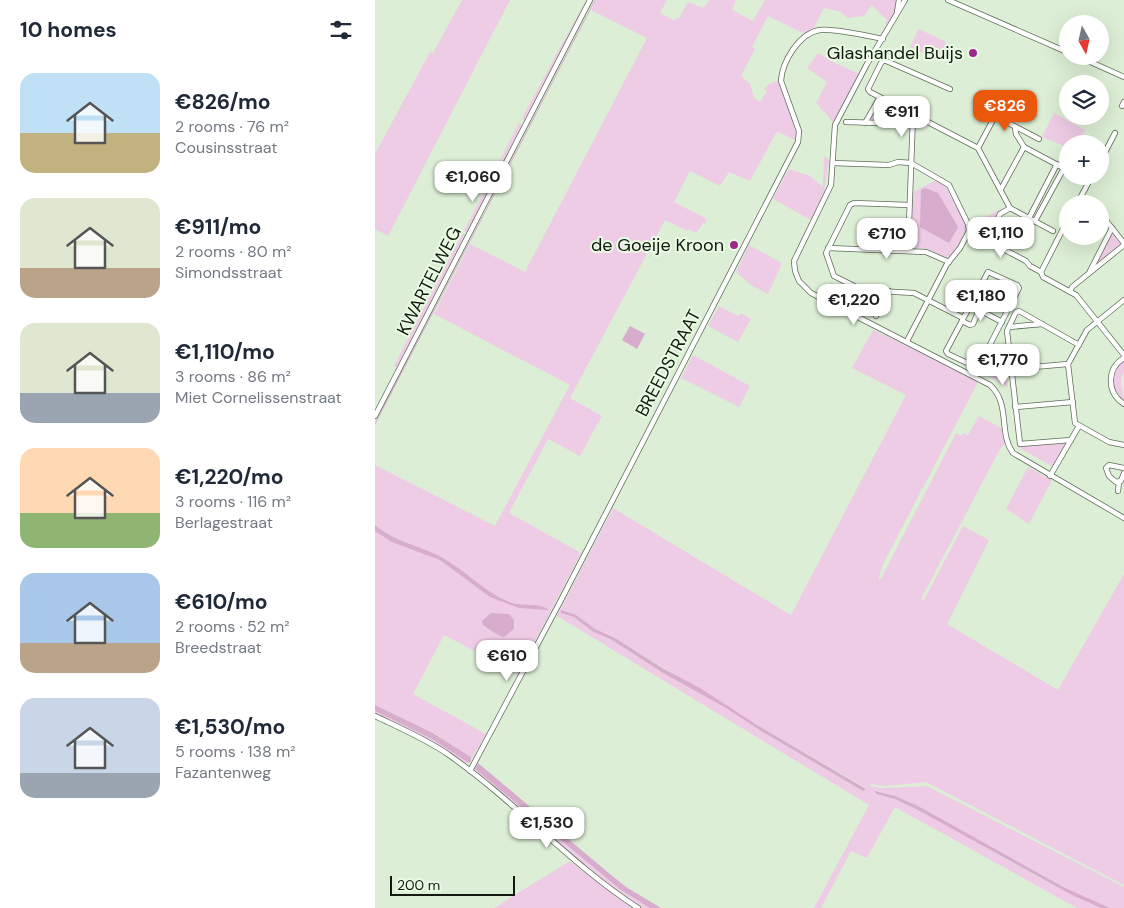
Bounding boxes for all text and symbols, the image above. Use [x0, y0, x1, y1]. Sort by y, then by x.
north arrow [1059, 15, 1109, 65]
map controls [1059, 15, 1109, 245]
text: 10 homes [20, 16, 117, 44]
icon: filters [327, 16, 355, 44]
place label: Glashandel Buijs [827, 41, 963, 65]
marker: Glashandel Buijs [967, 47, 979, 59]
button: layers [1059, 75, 1109, 125]
text: €826/mo [175, 88, 271, 116]
pin: €826 [975, 90, 1035, 132]
icon: home [60, 93, 120, 153]
text: €826 [984, 95, 1026, 116]
pin: €911 [872, 96, 932, 138]
text: €911 [885, 101, 919, 122]
text: 2 rooms · 76 m² [175, 116, 289, 137]
button: + [1059, 135, 1109, 185]
text: Cousinsstraat [175, 137, 278, 158]
pin: €1,060 [432, 160, 514, 203]
text: €1,060 [445, 166, 501, 187]
button: − [1059, 195, 1109, 245]
text: €911/mo [175, 213, 261, 241]
pin: €1,110 [960, 216, 1042, 259]
icon: home [60, 218, 120, 278]
pin: €710 [857, 218, 917, 260]
text: €1,110 [978, 222, 1024, 243]
street label: KWARTELWEG [391, 223, 467, 339]
text: €710 [868, 223, 906, 244]
place label: de Goeije Kroon [591, 233, 724, 257]
marker: de Goeije Kroon [728, 239, 740, 251]
text: 2 rooms · 80 m² [175, 241, 292, 262]
text: Simondsstraat [175, 262, 282, 283]
pin: €1,180 [940, 280, 1022, 322]
pin: €1,220 [813, 284, 895, 326]
text: €1,180 [956, 285, 1006, 306]
text: €1,220 [828, 289, 880, 310]
street label: BREEDSTRAAT [630, 305, 706, 421]
text: €1,110/mo [175, 338, 275, 366]
icon: home [60, 343, 120, 403]
pin: €1,770 [962, 344, 1044, 386]
text: €1,770 [978, 349, 1028, 370]
text: 3 rooms · 86 m² [175, 366, 291, 387]
text: Miet Cornelissenstraat [175, 387, 342, 408]
text: €1,220/mo [175, 463, 284, 491]
icon: home [60, 468, 120, 528]
text: 3 rooms · 116 m² [175, 491, 291, 512]
text: Berlagestraat [175, 512, 273, 533]
text: €610/mo [175, 588, 268, 616]
icon: home [60, 593, 120, 653]
text: 2 rooms · 52 m² [175, 616, 290, 637]
text: Breedstraat [175, 637, 262, 658]
pin: €610 [477, 640, 537, 682]
text: €610 [487, 645, 527, 666]
text: €1,530/mo [175, 713, 285, 741]
icon: home [60, 718, 120, 778]
text: 5 rooms · 138 m² [175, 741, 296, 762]
text: Fazantenweg [175, 762, 271, 783]
pin: €1,530 [506, 806, 588, 849]
text: €1,530 [520, 812, 574, 833]
scale bar [390, 873, 515, 896]
text: 200 m [397, 876, 440, 894]

